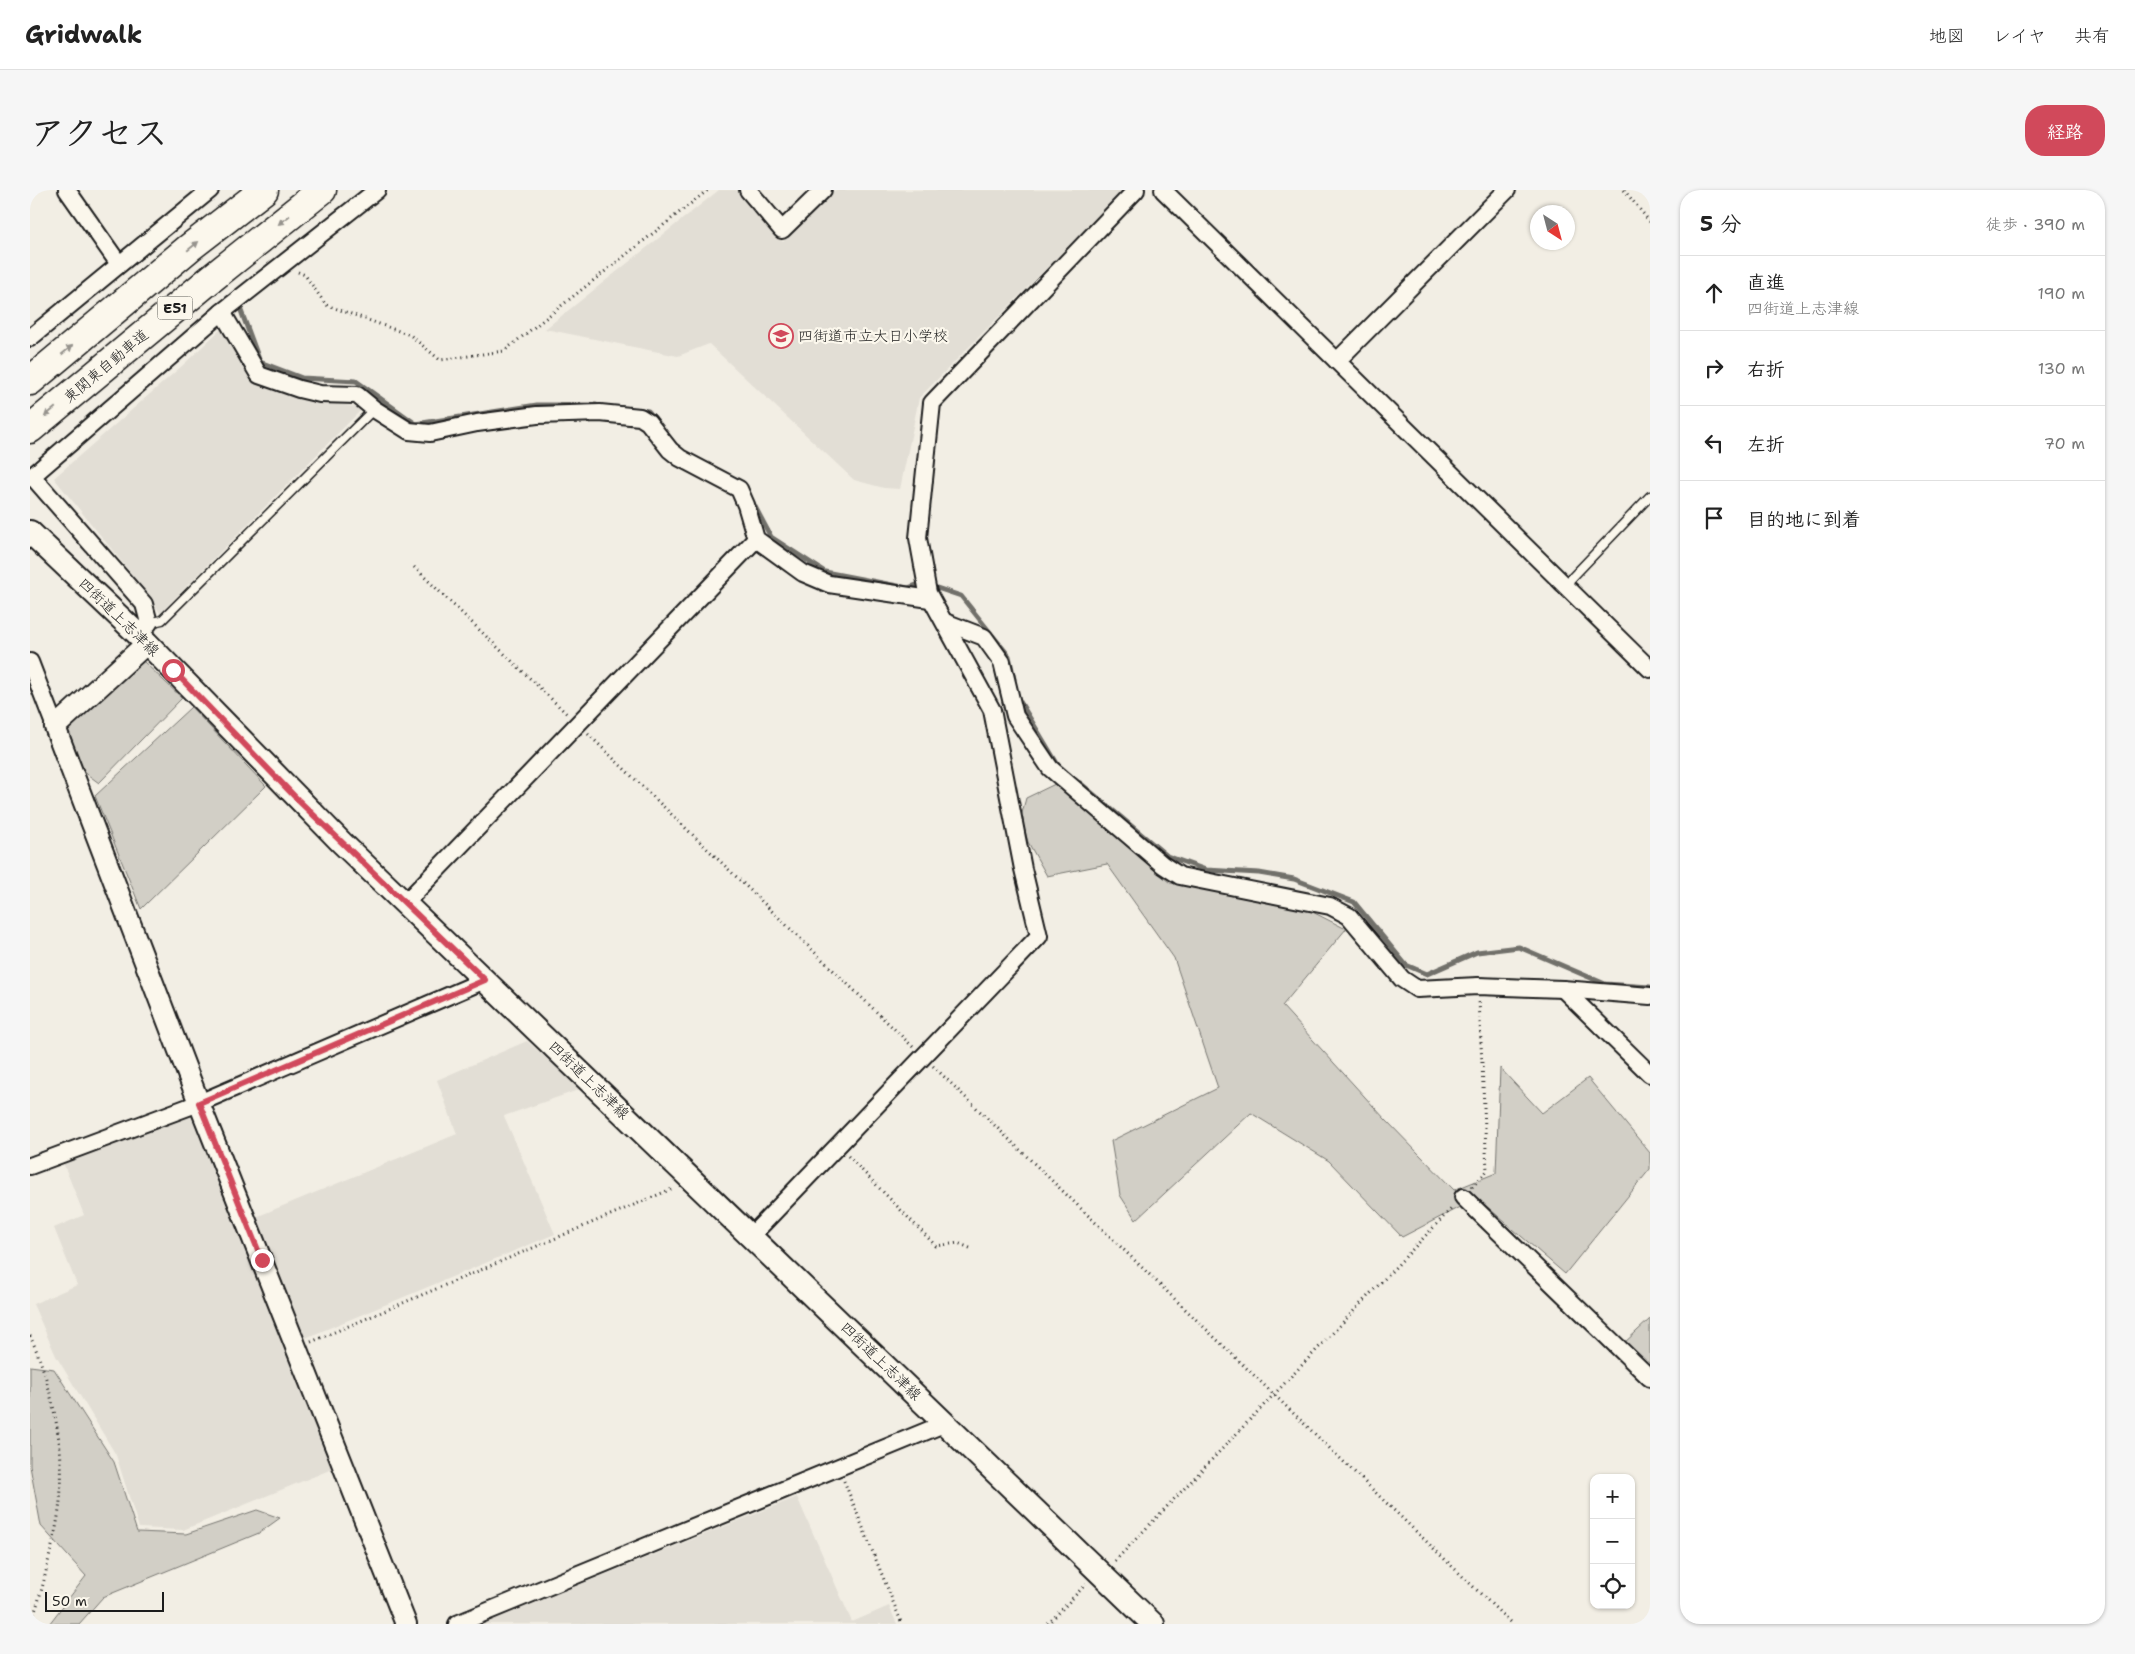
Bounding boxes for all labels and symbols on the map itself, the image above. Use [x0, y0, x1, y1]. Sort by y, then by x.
north arrow [1530, 205, 1575, 250]
one-way arrow [278, 215, 291, 226]
one-way arrow [186, 241, 199, 251]
road number: E51 [158, 296, 192, 320]
school or university icon: 四街道市立大日小学校 [768, 323, 794, 349]
street label: 東関東自動車道 [59, 325, 153, 407]
place label: 四街道市立大日小学校 [798, 326, 948, 346]
one-way arrow [61, 344, 74, 355]
one-way arrow [44, 406, 57, 417]
street label: 四街道上志津線 [74, 573, 164, 661]
route start [162, 659, 185, 682]
street label: 四街道上志津線 [544, 1036, 634, 1124]
route end [251, 1249, 274, 1272]
street label: 四街道上志津線 [836, 1317, 926, 1405]
scale bar [45, 1589, 164, 1612]

